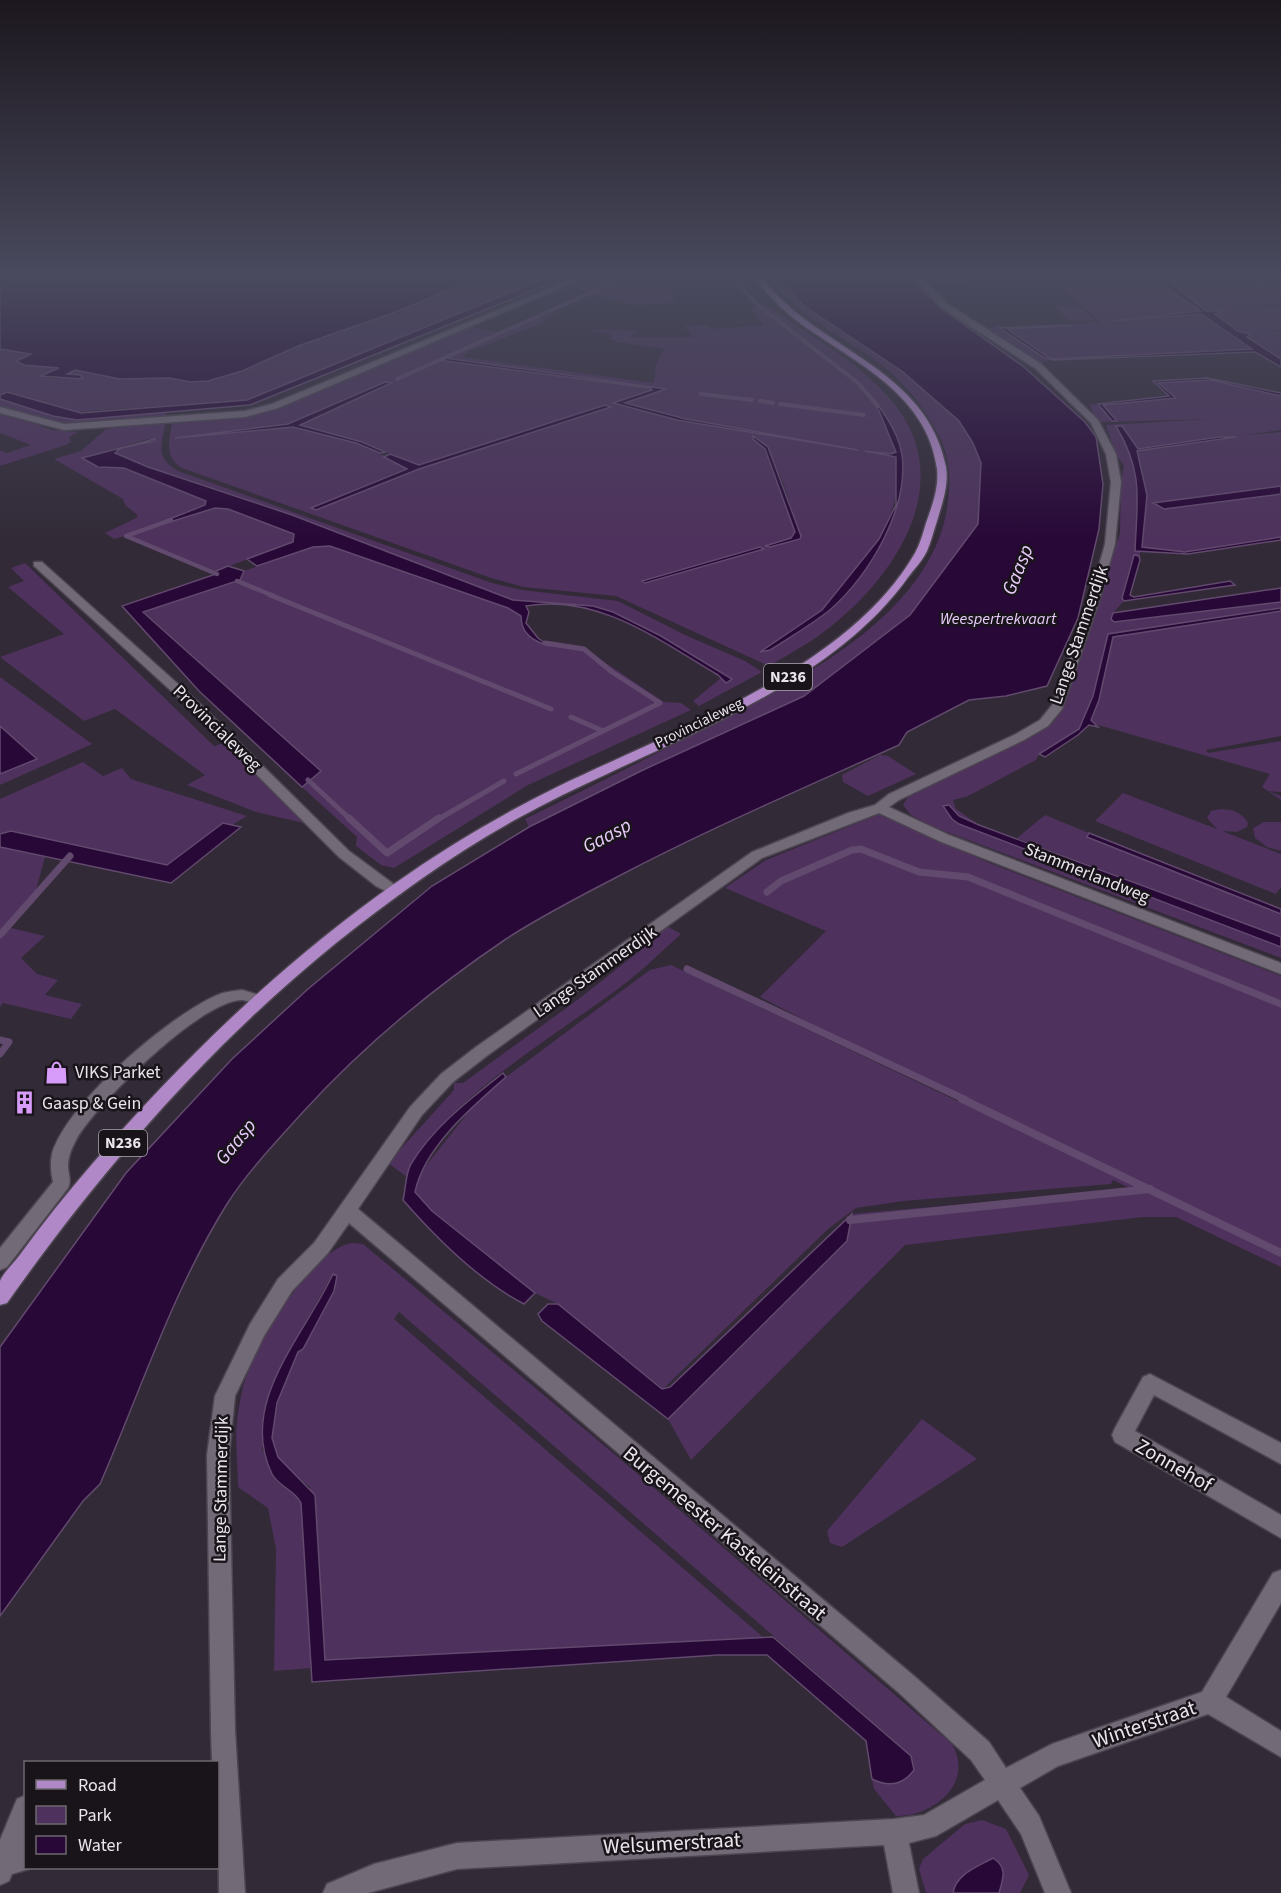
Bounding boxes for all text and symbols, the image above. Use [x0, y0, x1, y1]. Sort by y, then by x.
water label: Gaasp [995, 541, 1041, 599]
street label: Lange Stammerdijk [1043, 562, 1115, 708]
water label: Weespertrekvaart [940, 608, 1057, 630]
road number: N236 [764, 664, 812, 690]
street label: Provincialeweg [167, 679, 267, 777]
street label: Provincialeweg [651, 692, 747, 753]
water label: Gaasp [577, 811, 637, 861]
street label: Stammerlandweg [1021, 836, 1153, 910]
street label: Lange Stammerdijk [528, 920, 662, 1024]
shop icon: VIKS Parket [44, 1059, 70, 1085]
place label: VIKS Parket [75, 1060, 161, 1085]
building icon: Gaasp & Gein [11, 1090, 37, 1116]
place label: Gaasp & Gein [42, 1091, 141, 1116]
water label: Gaasp [209, 1113, 263, 1171]
road number: N236 [99, 1130, 147, 1156]
street label: Lange Stammerdijk [207, 1416, 235, 1562]
street label: Zonnehof [1130, 1431, 1219, 1500]
street label: Burgemeester Kasteleinstraat [617, 1439, 833, 1627]
street label: Winterstraat [1088, 1692, 1200, 1756]
legend [24, 1761, 219, 1869]
text: Road [78, 1773, 117, 1798]
text: Park [78, 1803, 112, 1828]
street label: Welsumerstraat [602, 1824, 742, 1862]
text: Water [78, 1833, 122, 1858]

